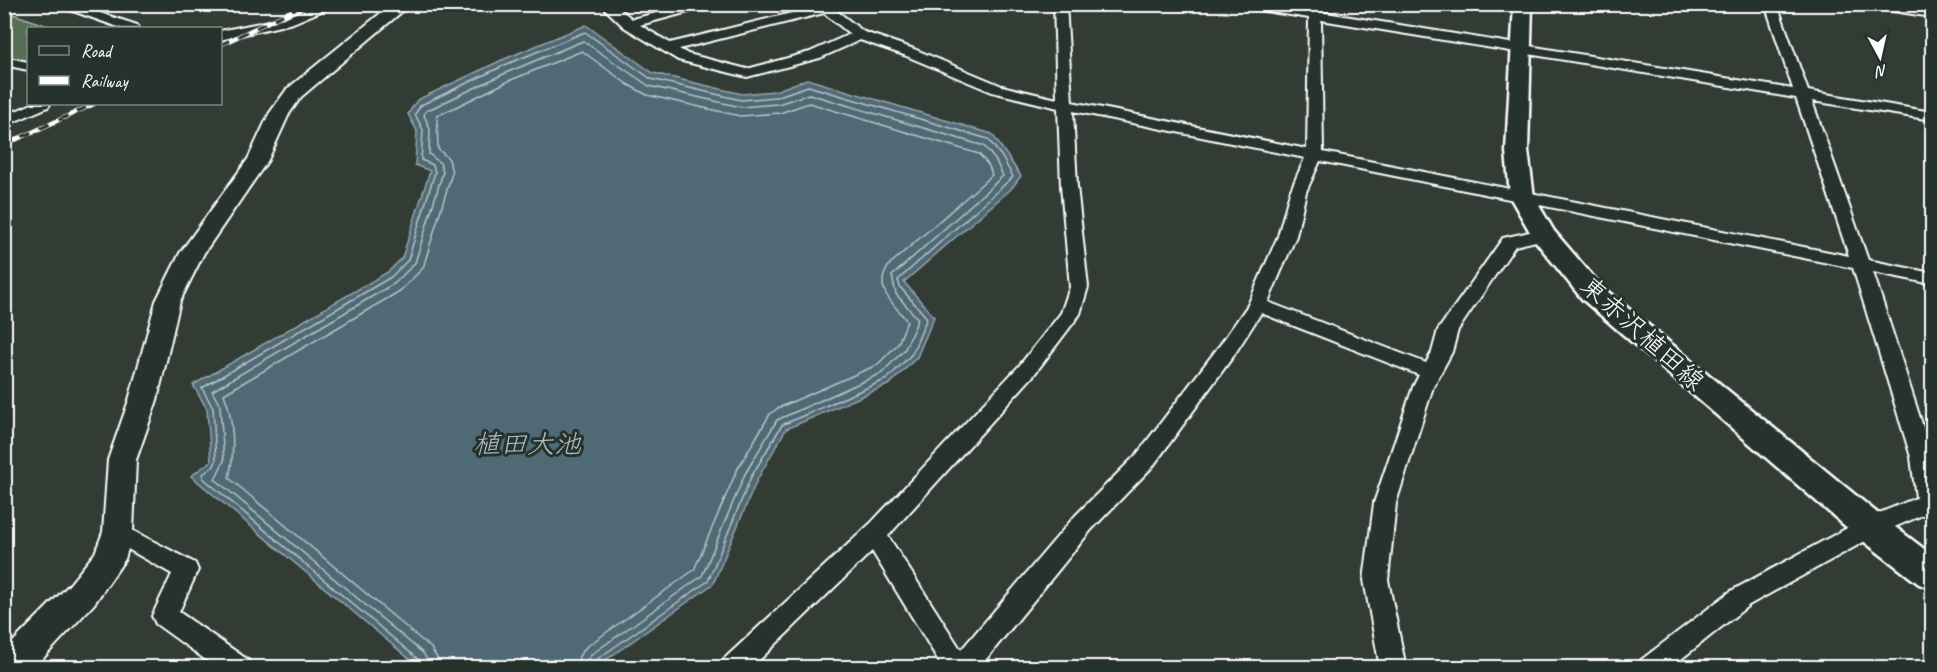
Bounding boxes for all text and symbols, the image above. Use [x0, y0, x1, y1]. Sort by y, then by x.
legend [27, 27, 222, 105]
north arrow [1850, 27, 1910, 87]
text: Road [81, 40, 114, 62]
text: N [1873, 60, 1888, 82]
text: Railway [81, 70, 129, 92]
street label: 東赤沢植田線 [1574, 269, 1712, 398]
water label: 植田大池 [473, 427, 582, 461]

